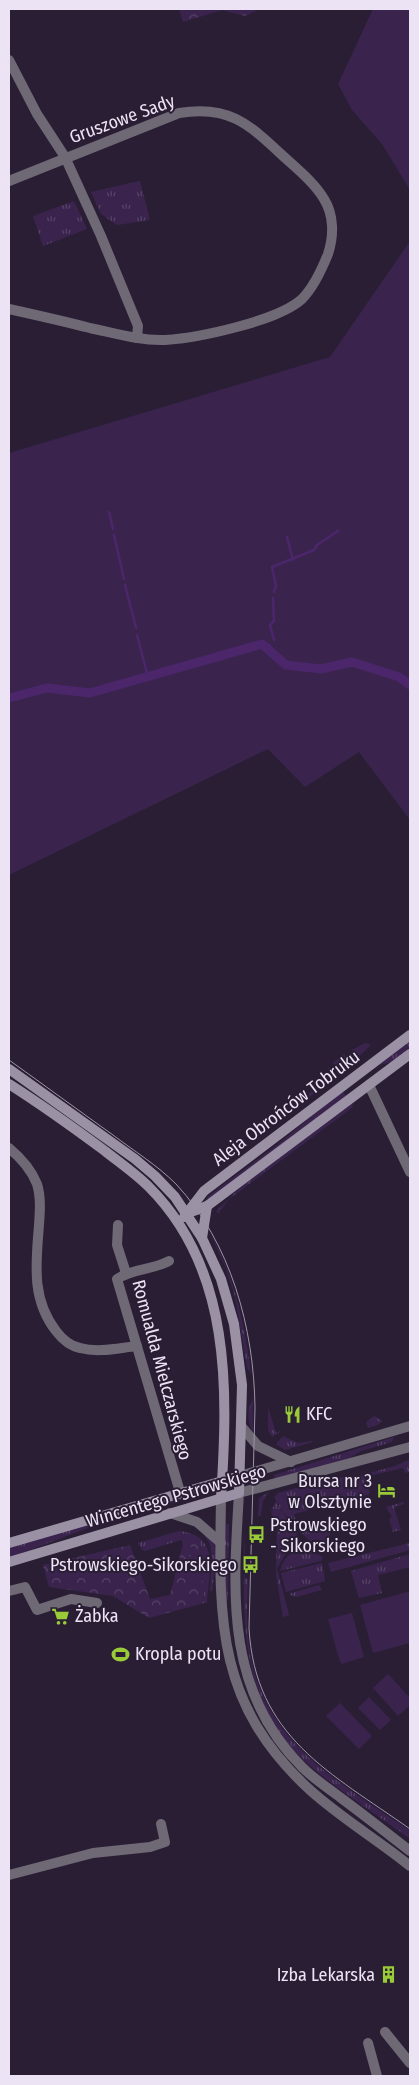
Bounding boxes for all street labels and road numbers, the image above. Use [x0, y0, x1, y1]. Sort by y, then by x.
street label: Gruszowe Sady [66, 90, 178, 148]
street label: Aleja Obrońców Tobruku [208, 1045, 364, 1171]
street label: Romualda Mielczarskiego [127, 1277, 197, 1463]
street label: Wincentego Pstrowskiego [83, 1460, 269, 1532]

